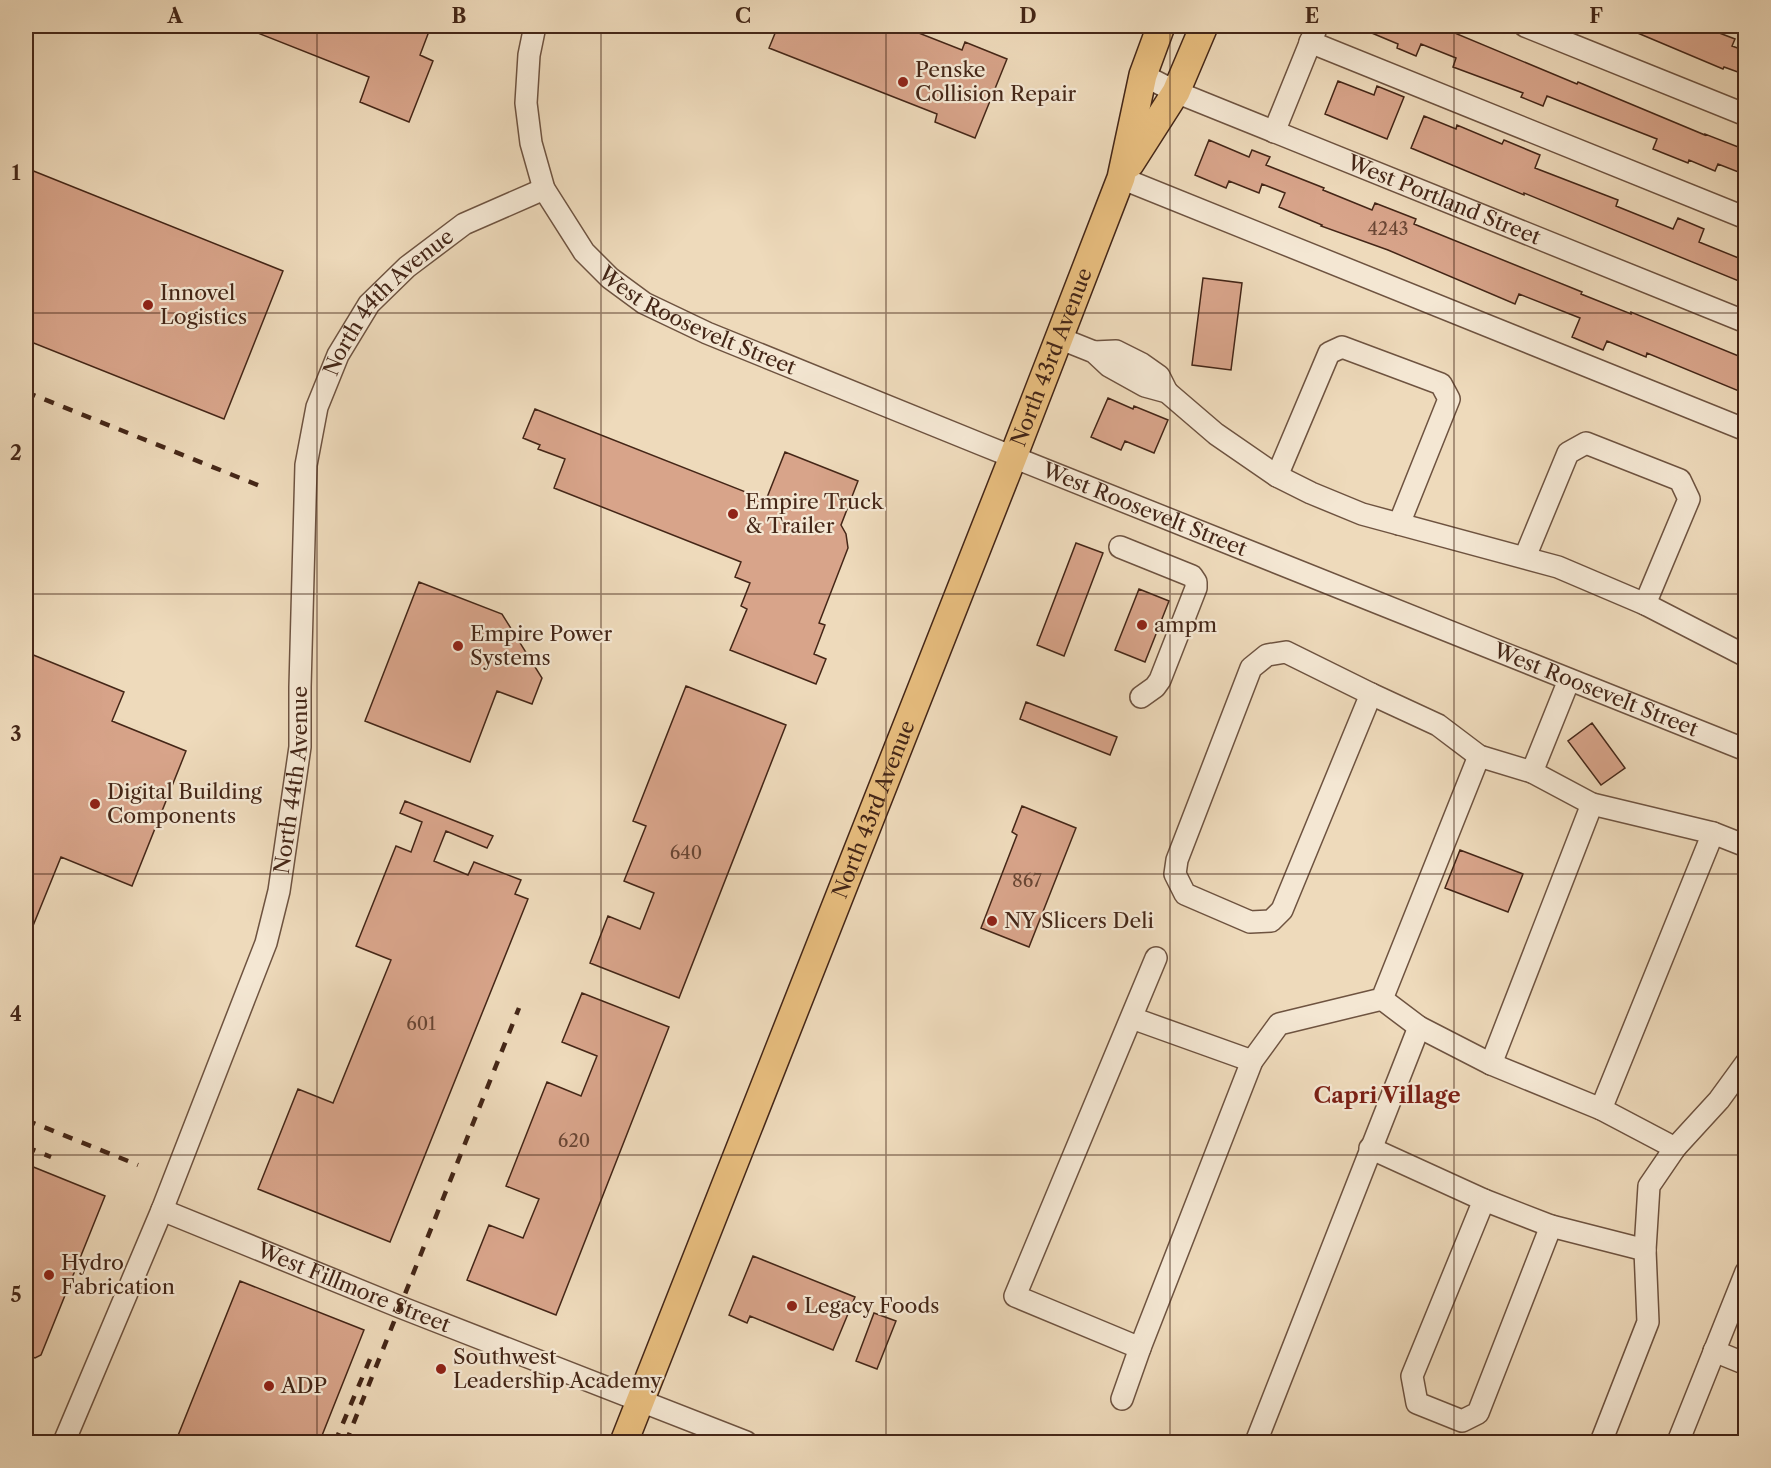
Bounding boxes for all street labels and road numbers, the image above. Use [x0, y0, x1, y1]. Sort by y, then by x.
street label: West Portland Street [1343, 149, 1545, 250]
street label: North 44th Avenue [318, 223, 458, 379]
street label: West Roosevelt Street [593, 260, 800, 380]
street label: North 43rd Avenue [1005, 264, 1097, 450]
street label: West Roosevelt Street [1038, 457, 1251, 561]
street label: West Roosevelt Street [1489, 637, 1702, 742]
street label: North 44th Avenue [269, 686, 312, 875]
street label: North 43rd Avenue [827, 717, 920, 902]
street label: West Fillmore Street [253, 1237, 454, 1338]

